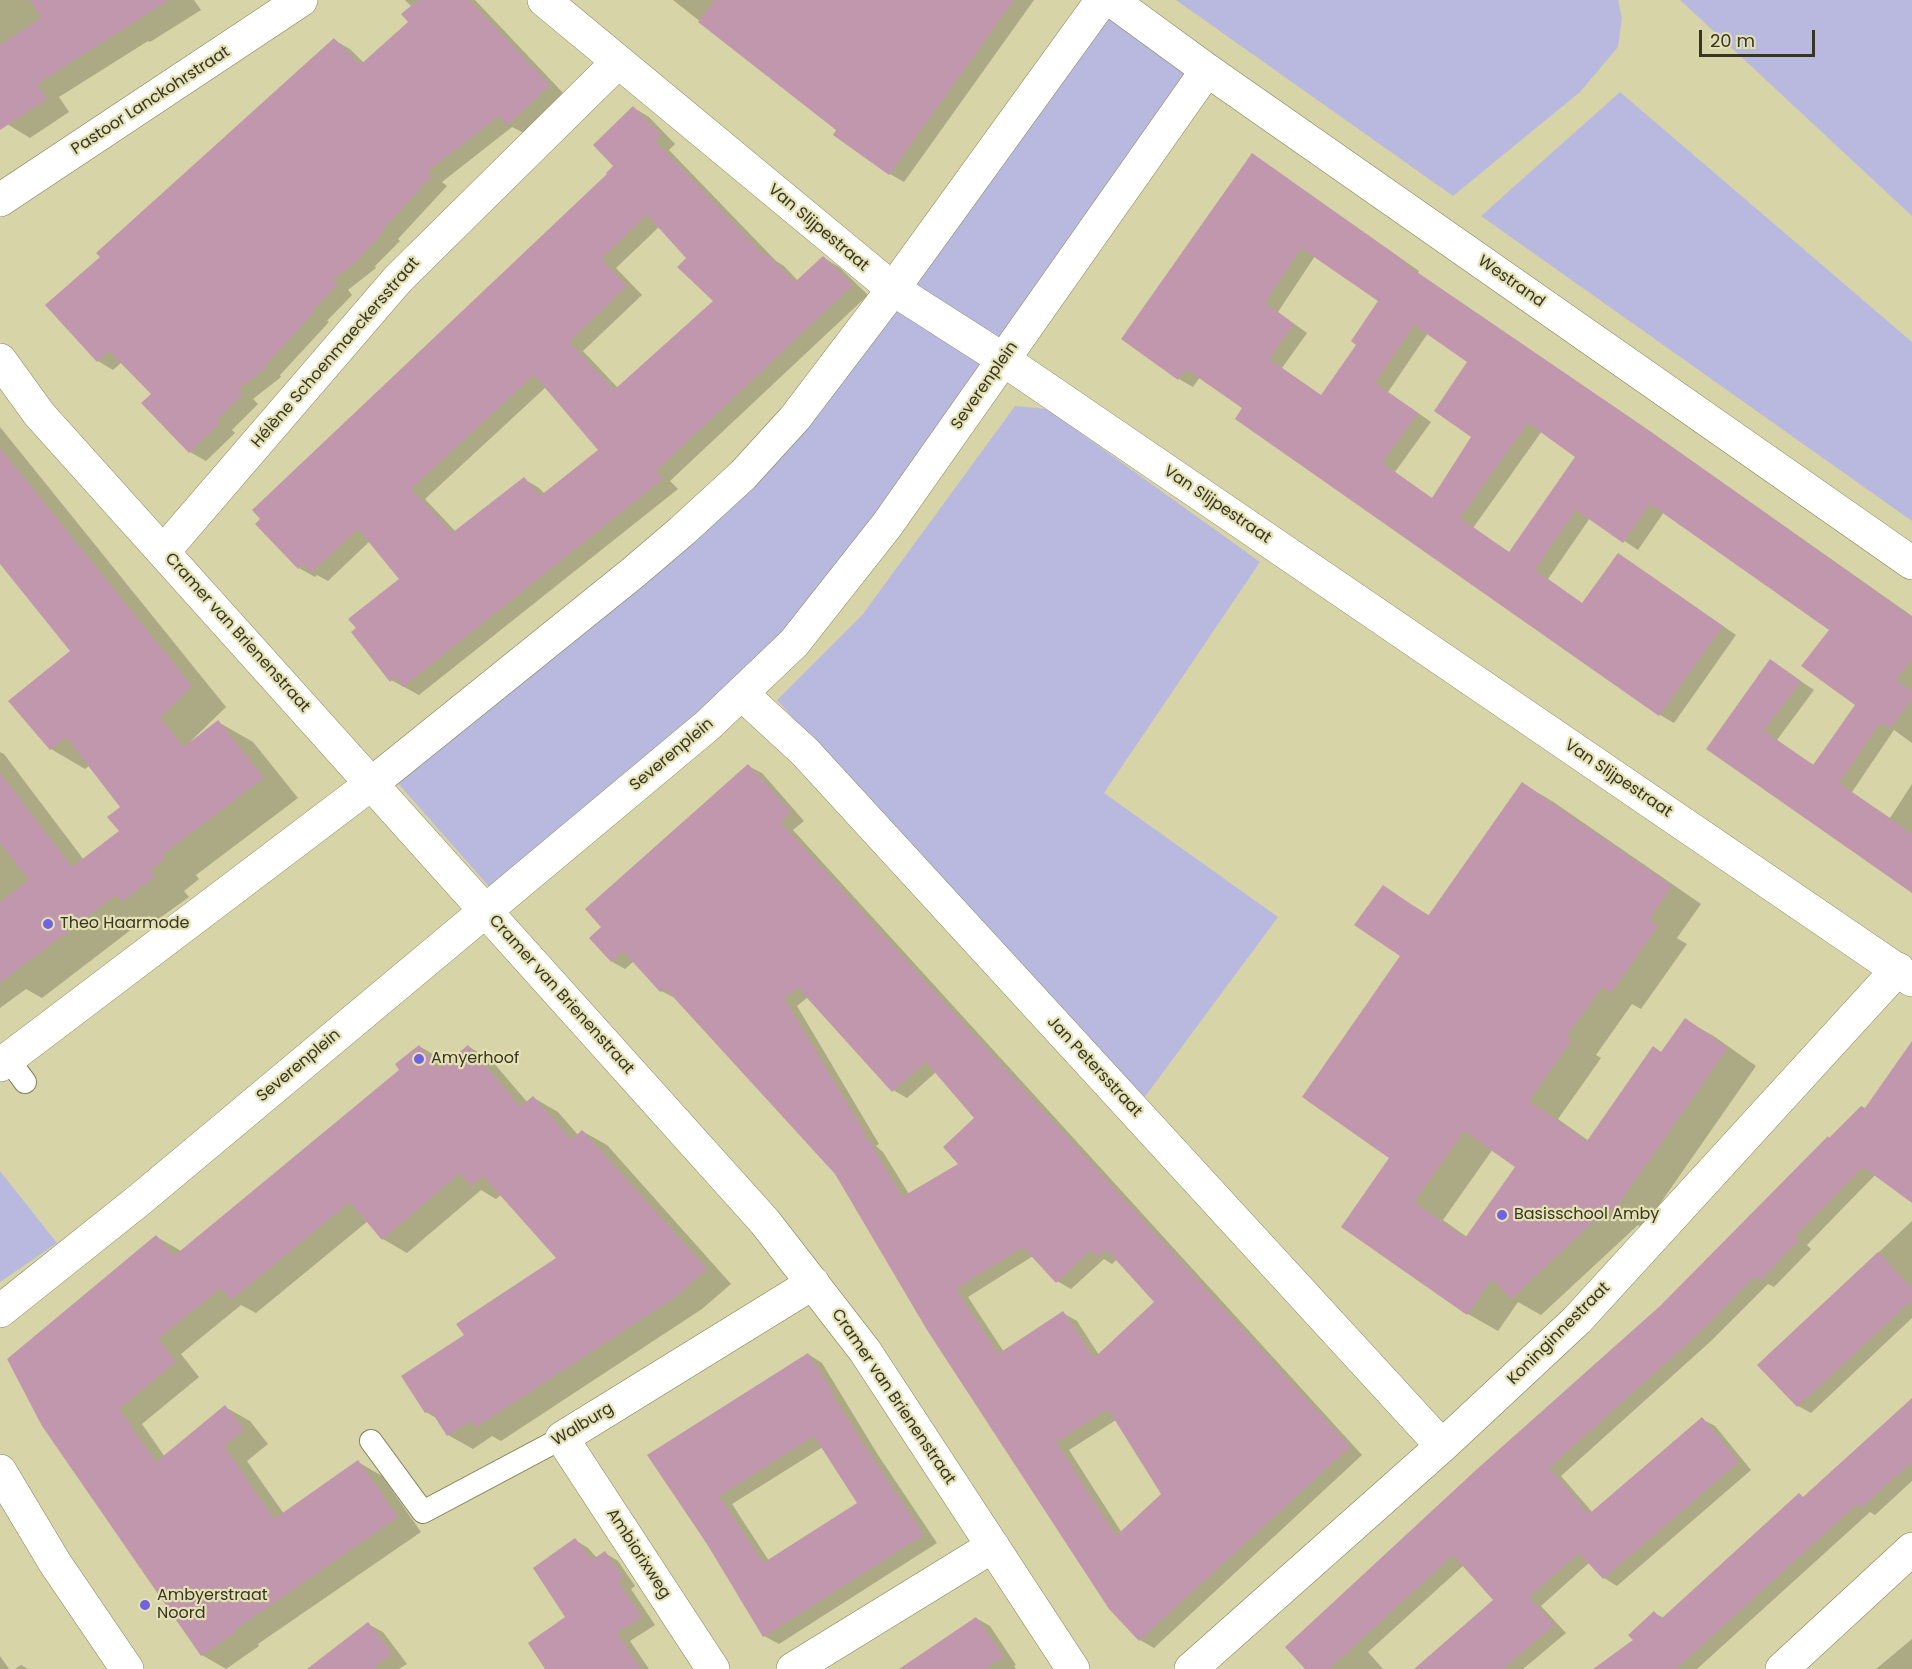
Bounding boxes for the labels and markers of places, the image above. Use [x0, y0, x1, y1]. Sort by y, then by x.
place label: Theo Haarmode [60, 914, 189, 934]
marker: Theo Haarmode [41, 917, 55, 931]
place label: Amyerhoof [431, 1049, 519, 1069]
marker: Amyerhoof [412, 1052, 426, 1066]
place label: Basisschool Amby [1514, 1205, 1659, 1225]
marker: Basisschool Amby [1495, 1208, 1509, 1222]
place label: Ambyerstraat Noord [157, 1586, 268, 1624]
marker: Ambyerstraat Noord [138, 1598, 152, 1612]

